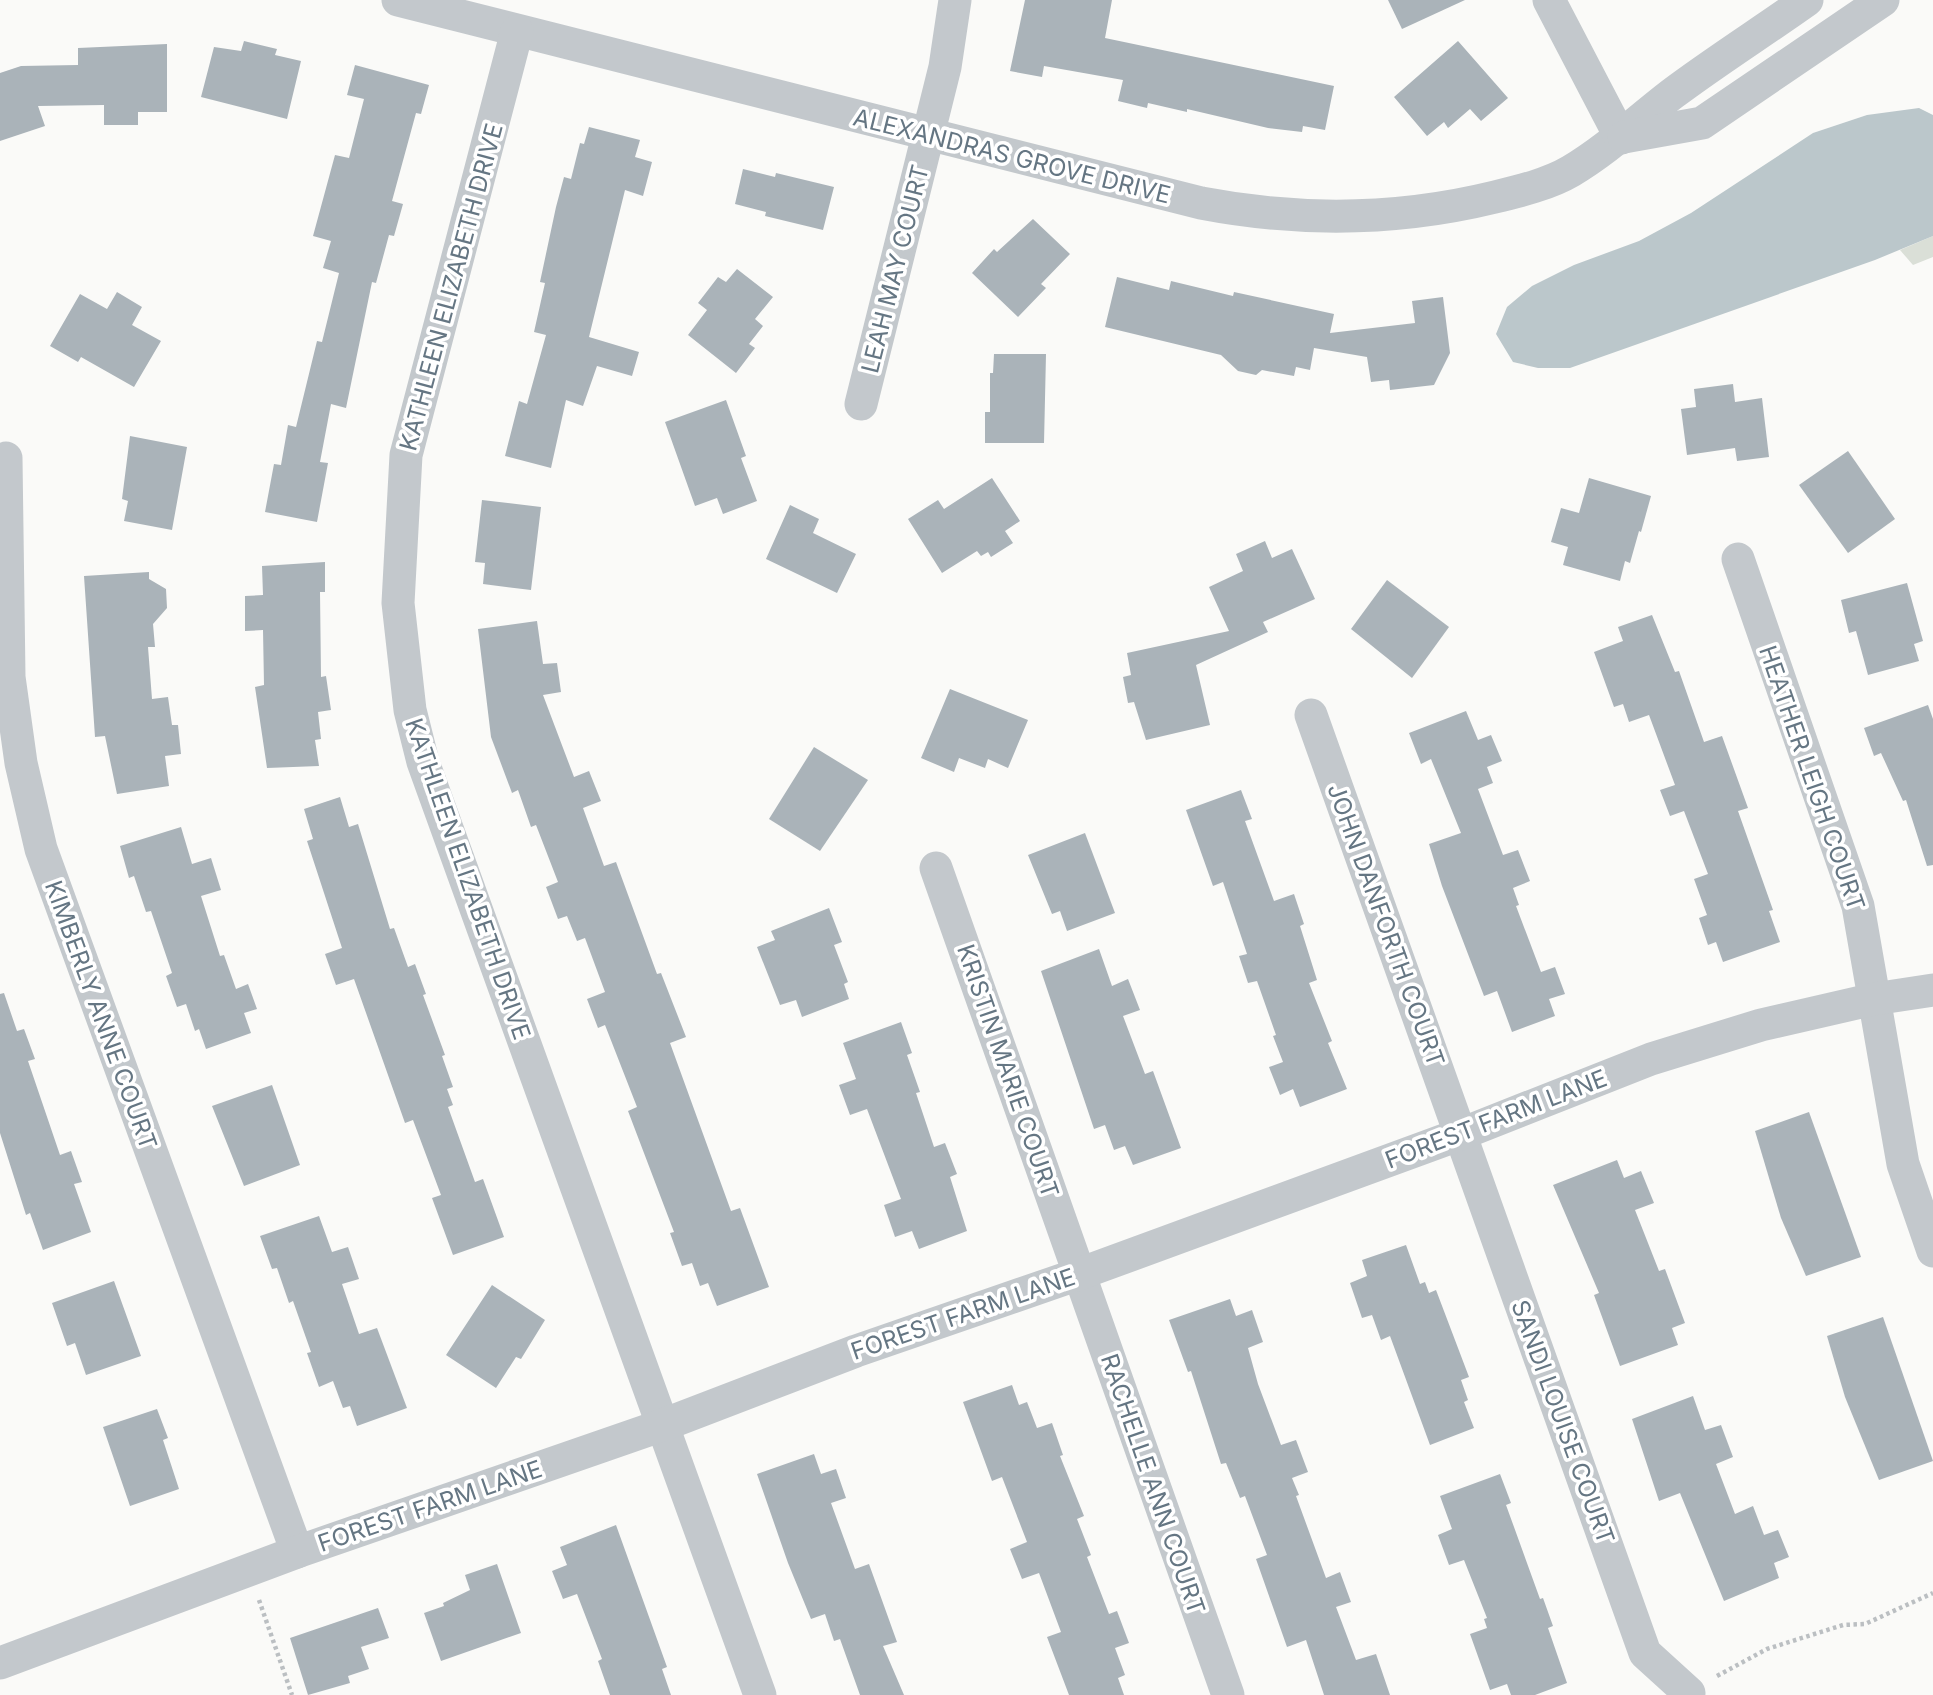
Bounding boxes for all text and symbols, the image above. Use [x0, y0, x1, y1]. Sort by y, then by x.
street label: ALEXANDRAS GROVE DRIVE [850, 103, 1174, 209]
street label: KATHLEEN ELIZABETH DRIVE [393, 120, 509, 454]
street label: LEAH MAY COURT [855, 162, 935, 376]
street label: HEATHER LEIGH COURT [1753, 642, 1871, 914]
street label: KATHLEEN ELIZABETH DRIVE [399, 715, 537, 1043]
street label: JOHN DANFORTH COURT [1321, 780, 1451, 1070]
street label: KIMBERLY ANNE COURT [39, 877, 163, 1153]
street label: KRISTIN MARIE COURT [951, 940, 1065, 1202]
street label: FOREST FARM LANE [1381, 1063, 1611, 1175]
street label: FOREST FARM LANE [847, 1262, 1079, 1366]
street label: SANDI LOUISE COURT [1505, 1296, 1621, 1548]
street label: RACHELLE ANN COURT [1095, 1350, 1211, 1618]
street label: FOREST FARM LANE [314, 1454, 546, 1558]

